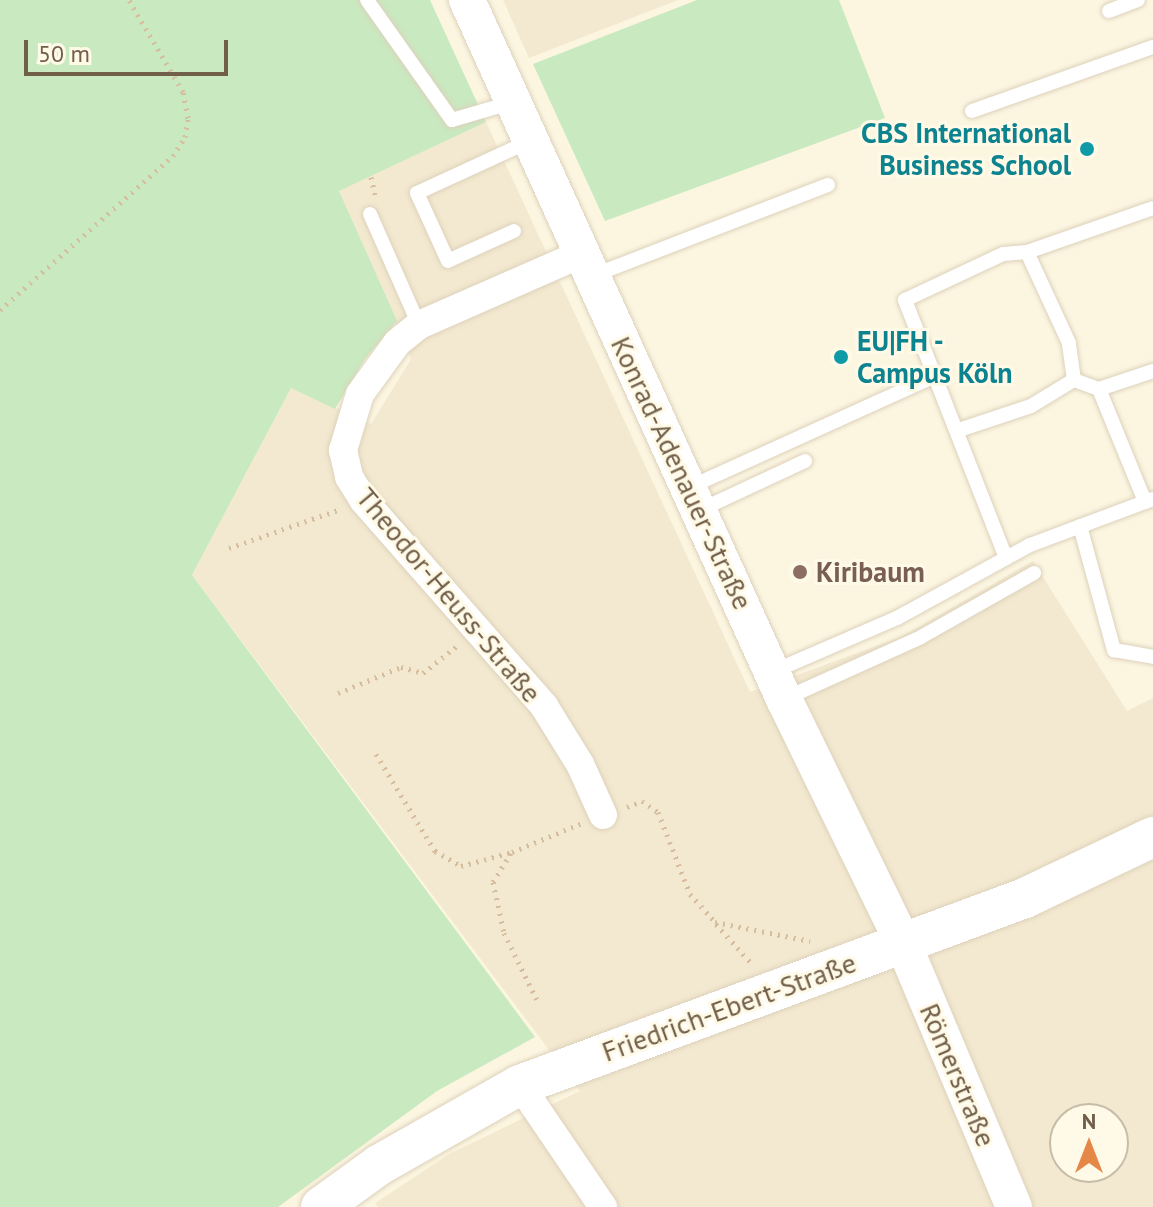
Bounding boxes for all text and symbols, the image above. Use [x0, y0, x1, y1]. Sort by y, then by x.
scale bar [28, 24, 232, 74]
text: 50 m [38, 38, 90, 69]
place label: CBS International Business School [861, 116, 1071, 182]
marker: CBS International Business School [1078, 140, 1096, 158]
place label: EU|FH - Campus Köln [857, 324, 1012, 390]
street label: Konrad-Adenauer-Straße [604, 331, 760, 615]
marker: EU|FH - Campus Köln [832, 348, 850, 366]
street label: Theodor-Heuss-Straße [349, 481, 549, 709]
place label: Kiribaum [816, 555, 925, 589]
marker: Kiribaum [791, 563, 809, 581]
street label: Friedrich-Ebert-Straße [597, 945, 861, 1069]
street label: Römerstraße [913, 998, 1003, 1152]
north arrow [1049, 1103, 1129, 1183]
text: N [1082, 1107, 1096, 1135]

